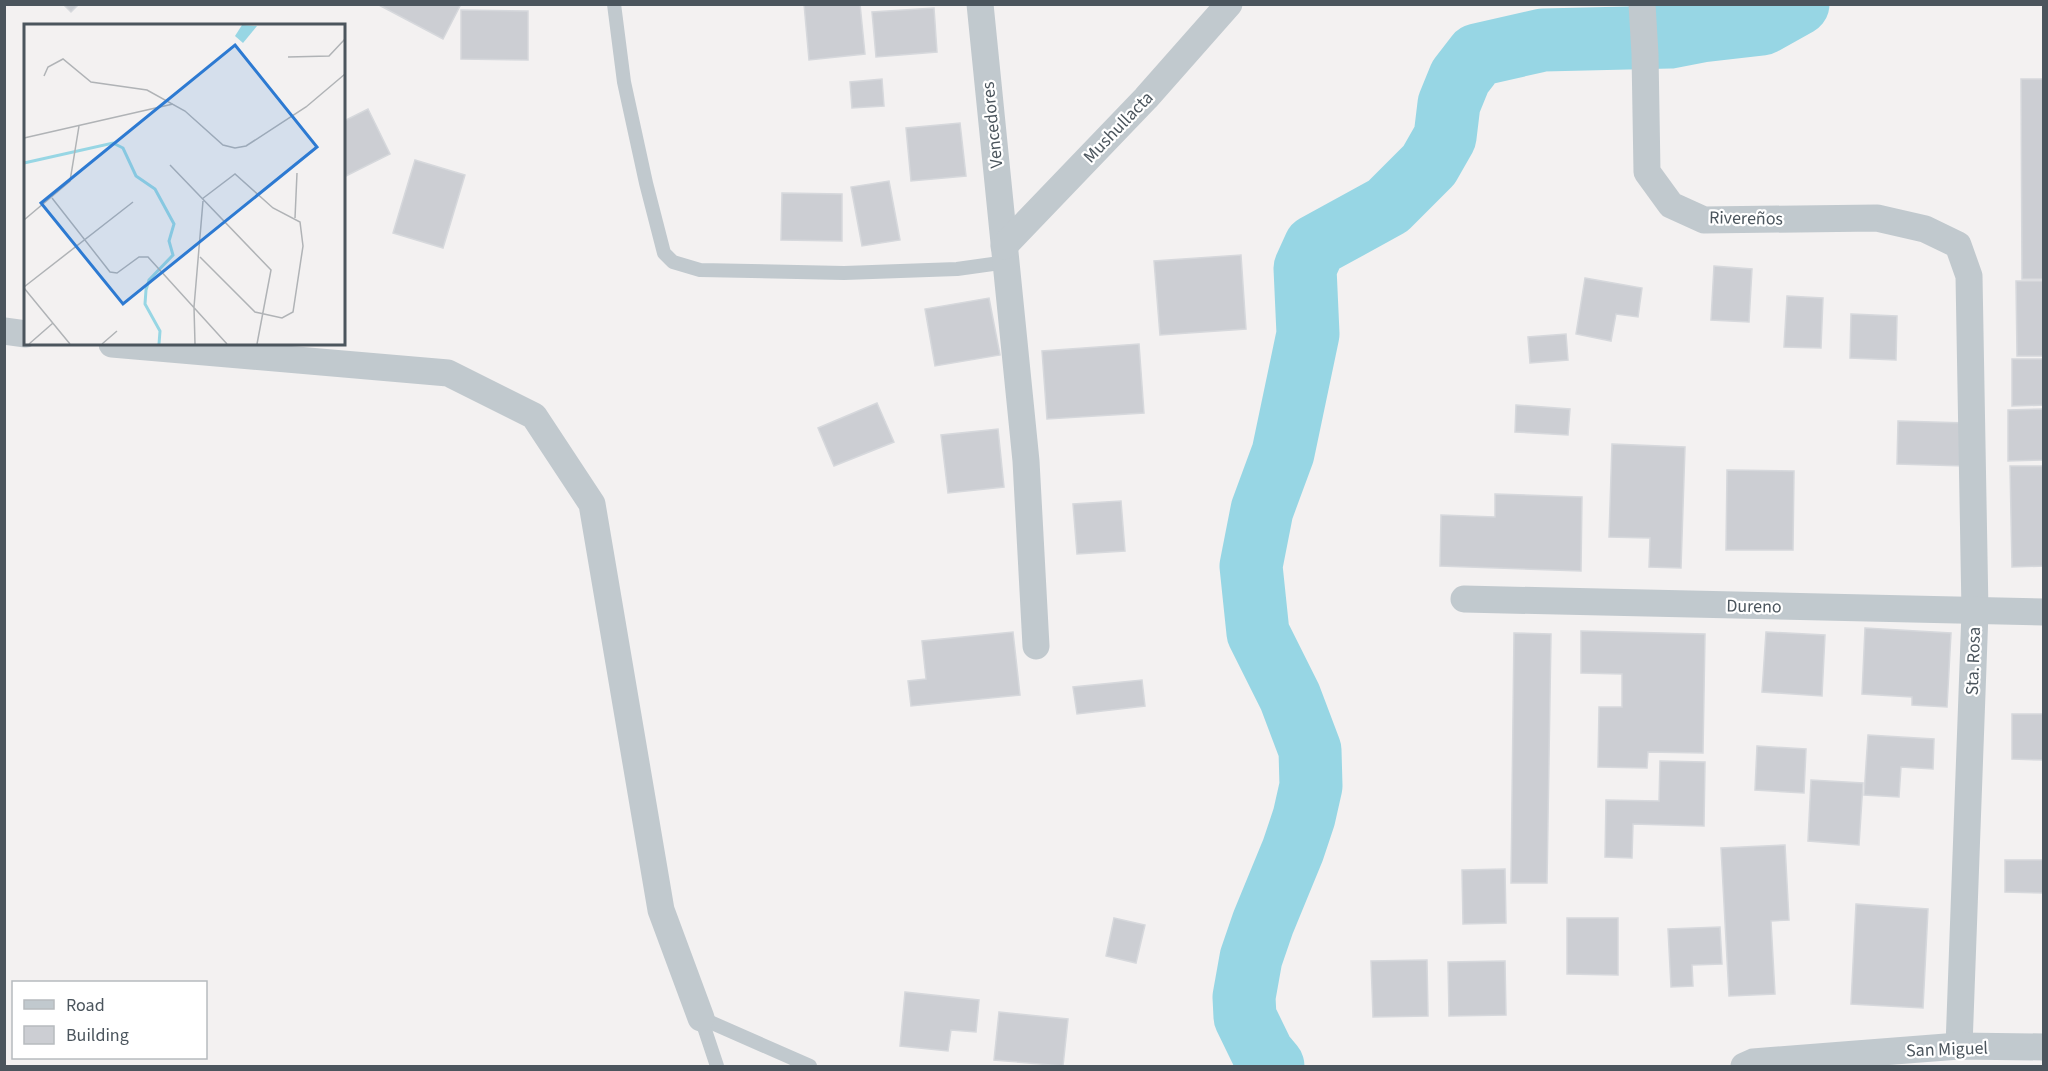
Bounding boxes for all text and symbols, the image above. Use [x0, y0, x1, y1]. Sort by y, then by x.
inset map [24, 24, 345, 345]
street label: Vencedores [976, 80, 1009, 169]
street label: Mushullacta [1078, 86, 1159, 169]
street label: Rivereños [1709, 205, 1783, 232]
street label: Dureno [1726, 594, 1782, 619]
street label: Sta. Rosa [1960, 626, 1987, 696]
legend [12, 981, 207, 1059]
text: Road [66, 993, 105, 1018]
text: Building [66, 1023, 129, 1048]
street label: San Miguel [1906, 1036, 1988, 1063]

